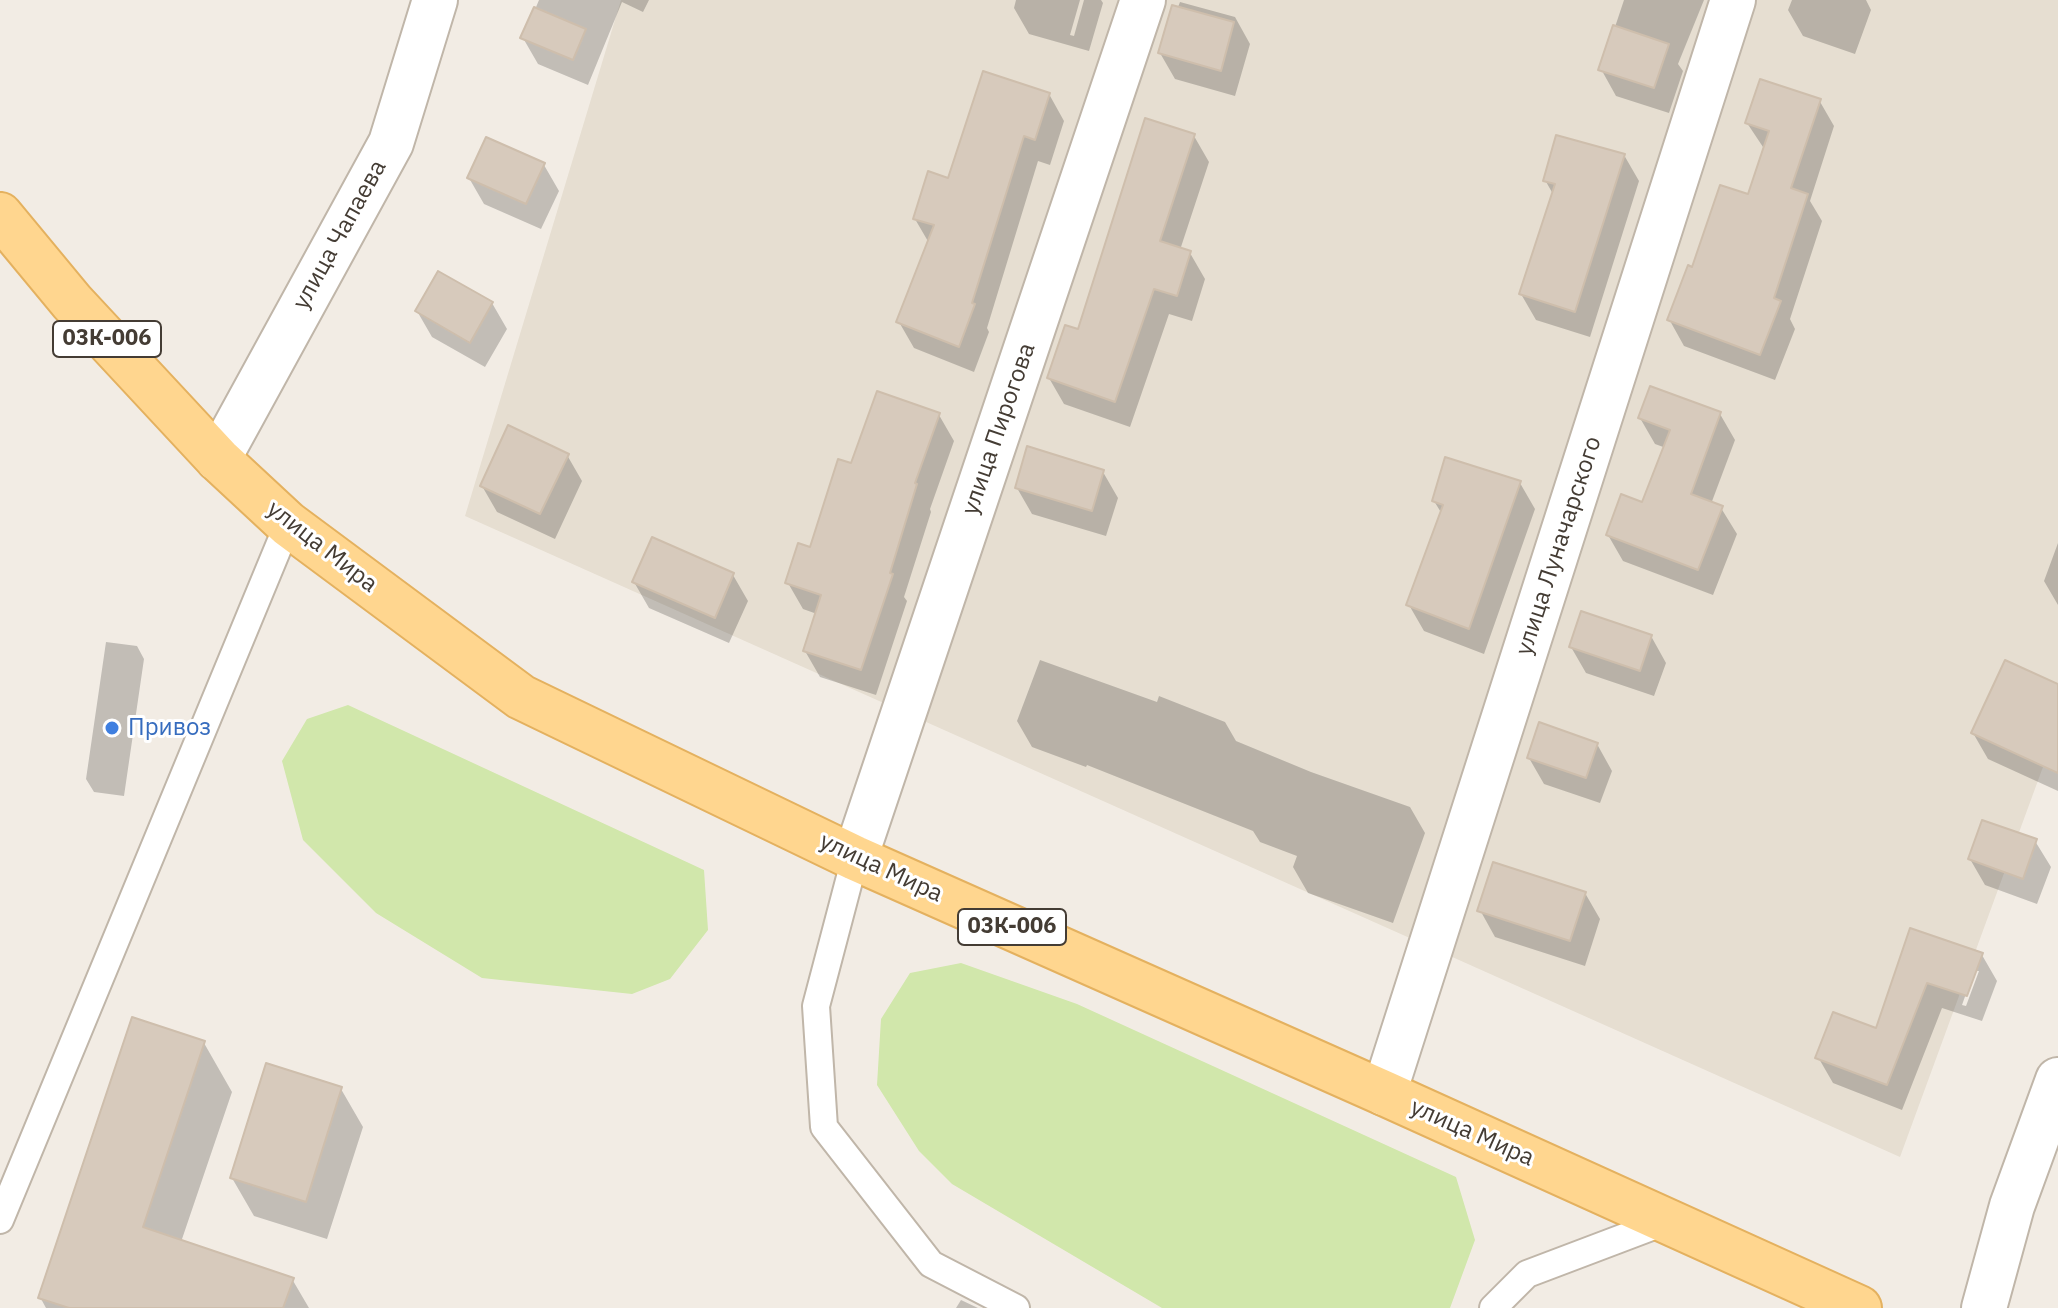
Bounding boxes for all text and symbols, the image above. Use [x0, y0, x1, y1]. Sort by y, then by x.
street label: улица Чапаева [287, 155, 393, 315]
road number: 03К-006 [53, 321, 161, 357]
street label: улица Пирогова [956, 339, 1042, 519]
street label: улица Луначарского [1510, 433, 1608, 659]
street label: улица Мира [261, 495, 383, 599]
place label: Привоз [128, 714, 211, 742]
marker: Привоз [103, 719, 121, 737]
street label: улица Мира [815, 827, 947, 909]
road number: 03К-006 [958, 909, 1066, 945]
street label: улица Мира [1406, 1093, 1538, 1173]

